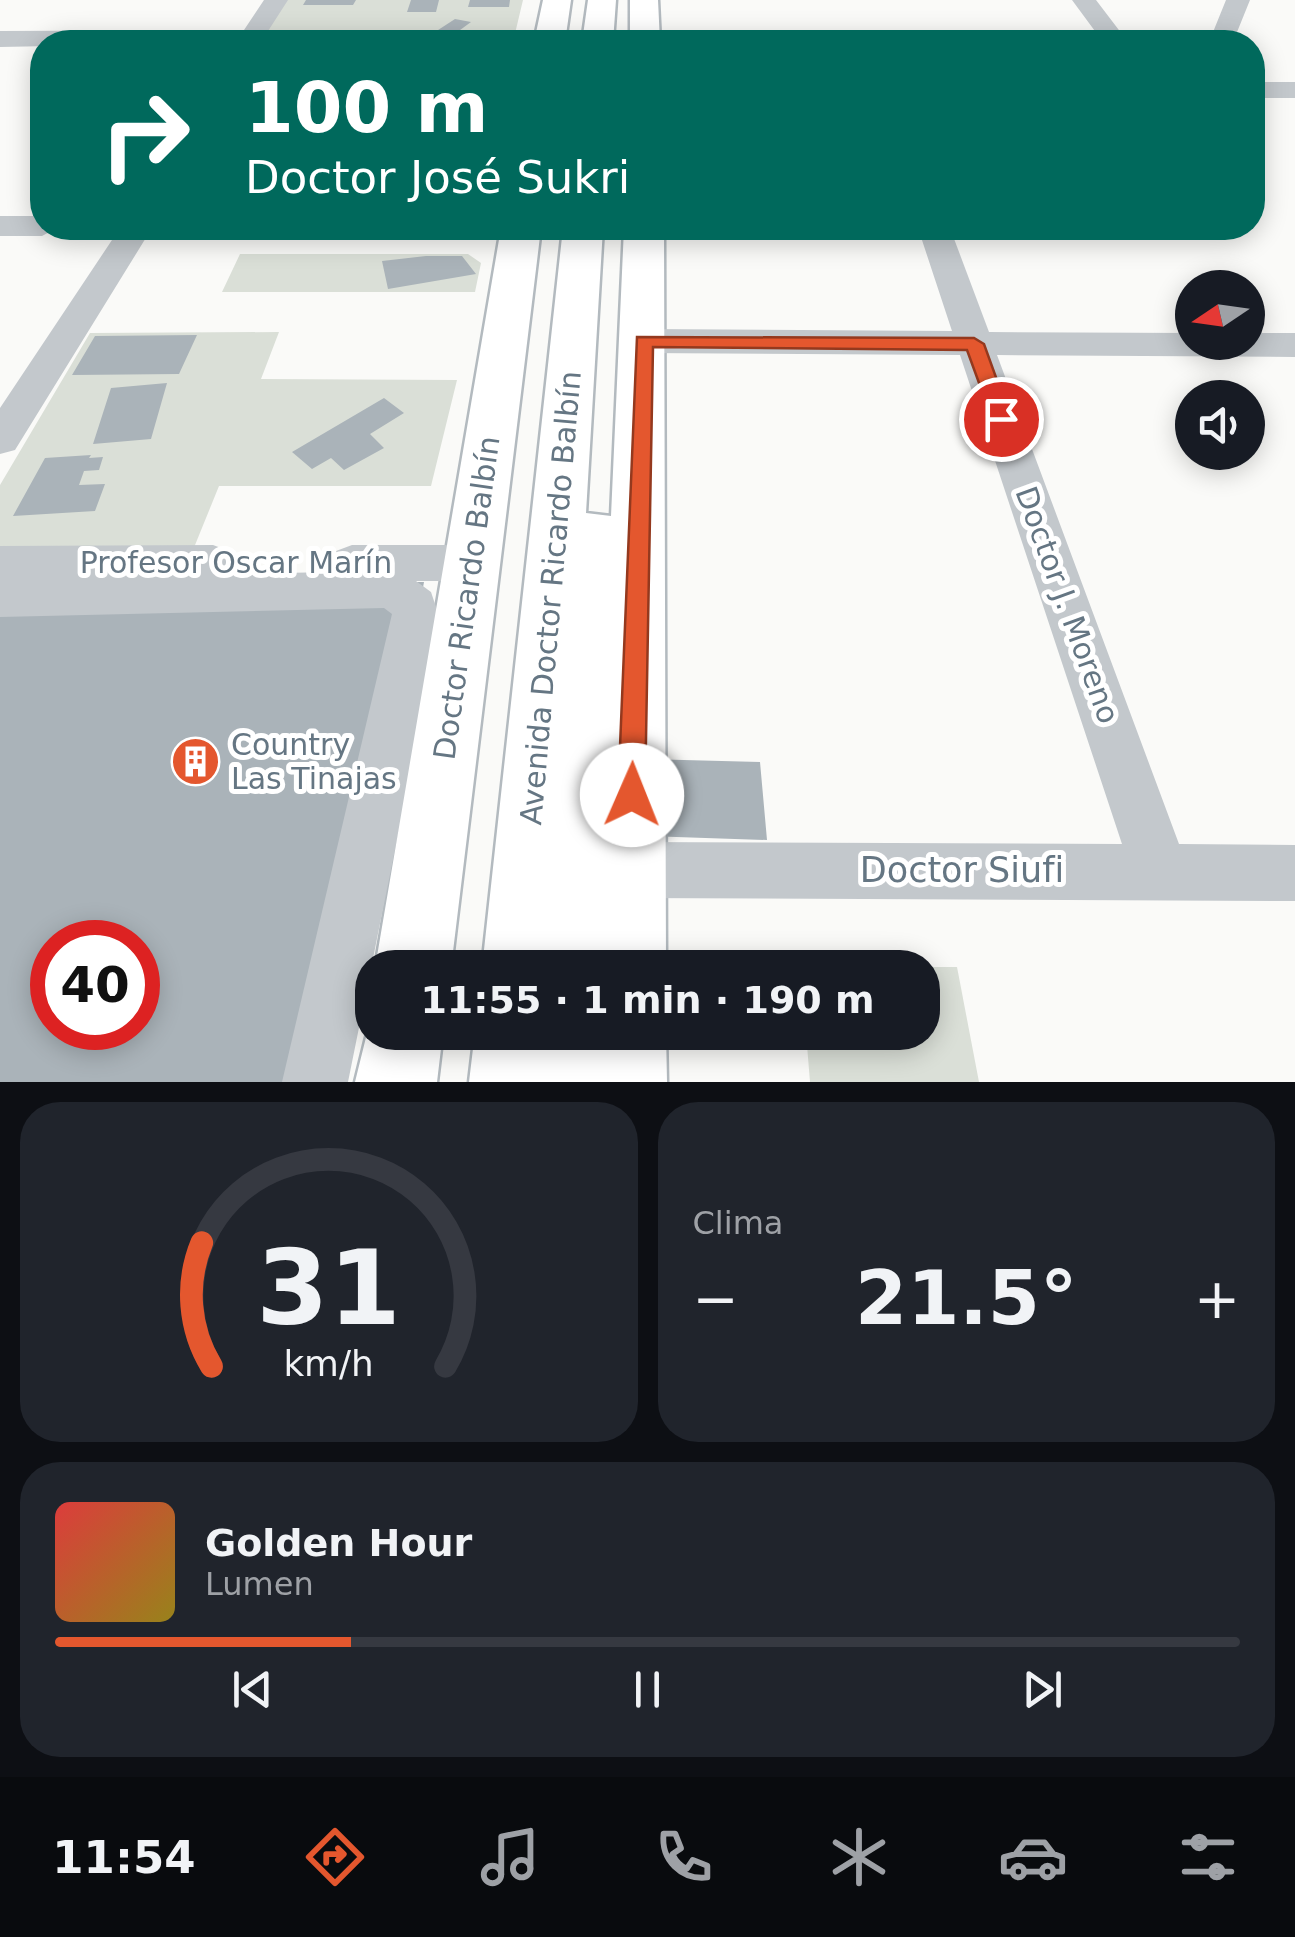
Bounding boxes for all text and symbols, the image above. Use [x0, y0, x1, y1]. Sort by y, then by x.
text: 100 m [245, 67, 488, 149]
icon: right [80, 70, 210, 200]
text: Doctor José Sukri [245, 151, 630, 204]
north arrow [1175, 270, 1265, 360]
map controls [1175, 270, 1265, 470]
street label: Avenida Doctor Ricardo Balbín [513, 369, 588, 826]
pin [959, 377, 1044, 462]
button: sound [1175, 380, 1265, 470]
icon: arrive [974, 392, 1029, 447]
street label: Doctor Ricardo Balbín [426, 434, 507, 762]
street label: Doctor J. Moreno [1008, 482, 1127, 728]
street label: Profesor Oscar Marín [80, 545, 392, 580]
place label: Country Las Tinajas [231, 727, 397, 796]
building icon: Country Las Tinajas [170, 736, 222, 788]
position arrow [580, 743, 684, 847]
street label: Doctor Siufi [860, 850, 1064, 890]
speed limit sign: 40 [30, 920, 160, 1050]
text: 11:55 · 1 min · 190 m [420, 978, 875, 1022]
text: Clima [693, 1204, 783, 1242]
text: 31 [256, 1227, 401, 1349]
text: 21.5° [855, 1254, 1078, 1342]
text: − [693, 1267, 739, 1331]
text: + [1194, 1267, 1240, 1331]
text: km/h [284, 1343, 374, 1384]
text: Golden Hour [205, 1521, 472, 1565]
text: Lumen [205, 1565, 314, 1603]
icon: previous [225, 1662, 280, 1717]
icon: pause [620, 1662, 675, 1717]
icon: next [1015, 1662, 1070, 1717]
icon: directions [300, 1822, 370, 1892]
icon: music [475, 1822, 545, 1892]
icon: phone [649, 1822, 719, 1892]
icon: climate [824, 1822, 894, 1892]
icon: car [998, 1822, 1068, 1892]
icon: filters [1173, 1822, 1243, 1892]
text: 11:54 [52, 1831, 196, 1884]

